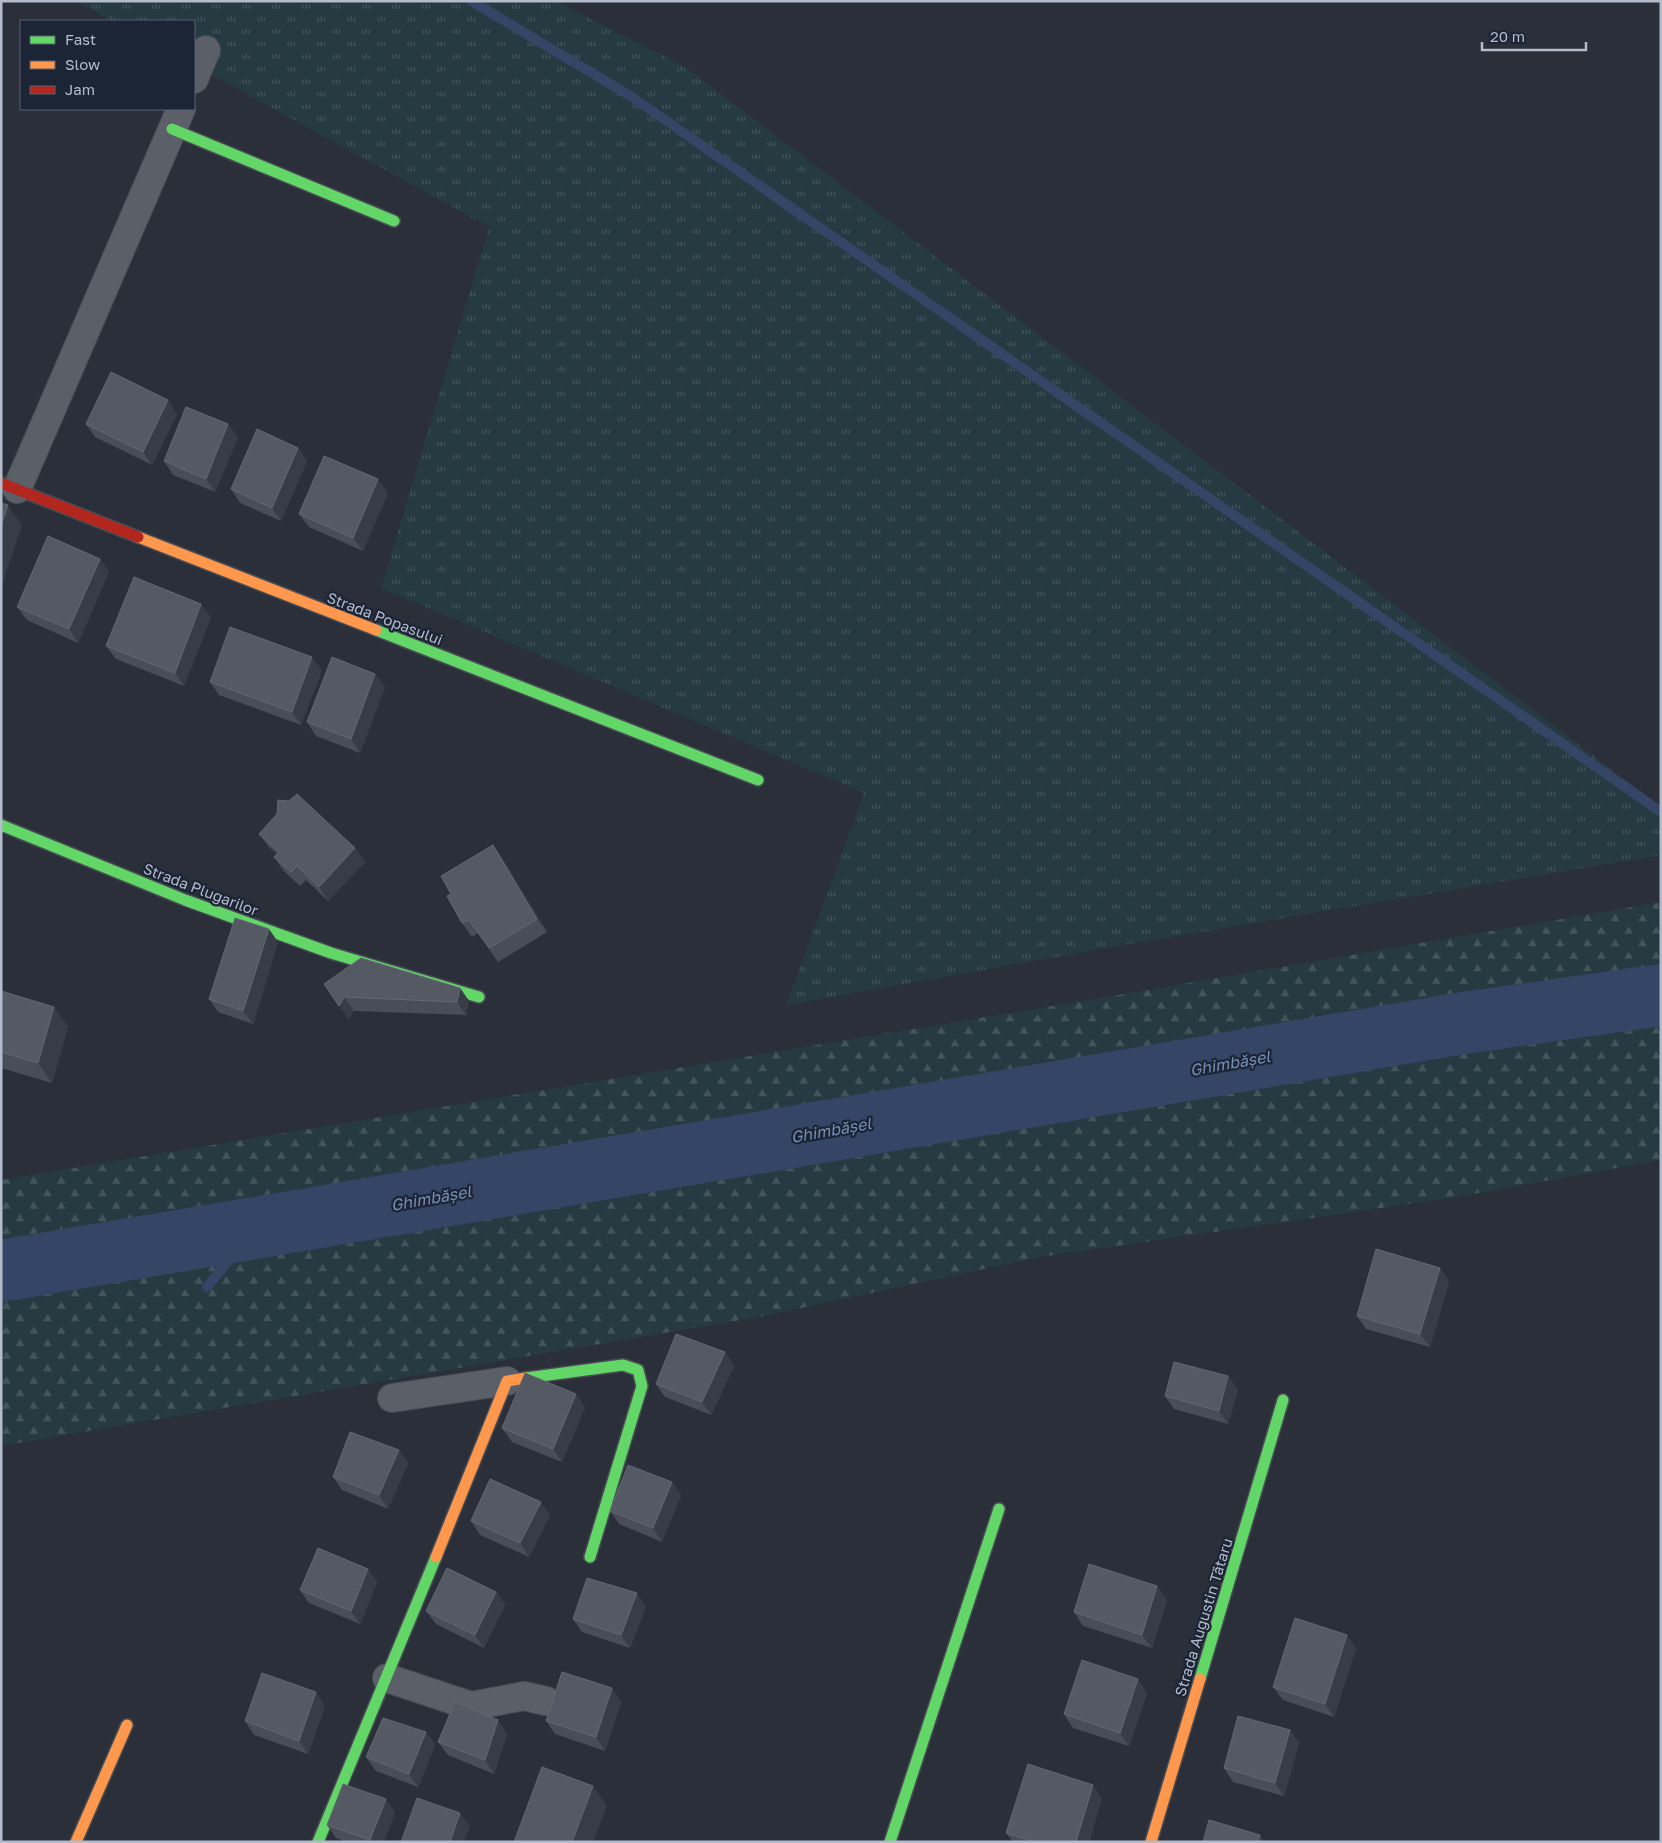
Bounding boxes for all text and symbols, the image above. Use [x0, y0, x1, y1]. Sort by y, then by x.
legend [20, 20, 195, 110]
scale bar [1482, 20, 1586, 52]
text: 20 m [1490, 27, 1525, 45]
text: Fast [65, 30, 96, 48]
text: Slow [65, 55, 100, 73]
text: Jam [65, 80, 95, 98]
street label: Strada Popasului [325, 588, 445, 648]
street label: Strada Plugarilor [141, 859, 261, 919]
water label: Ghimbășel [1188, 1046, 1273, 1080]
water label: Ghimbășel [789, 1113, 874, 1147]
water label: Ghimbășel [389, 1181, 474, 1215]
street label: Strada Augustin Tătaru [1170, 1536, 1236, 1698]

